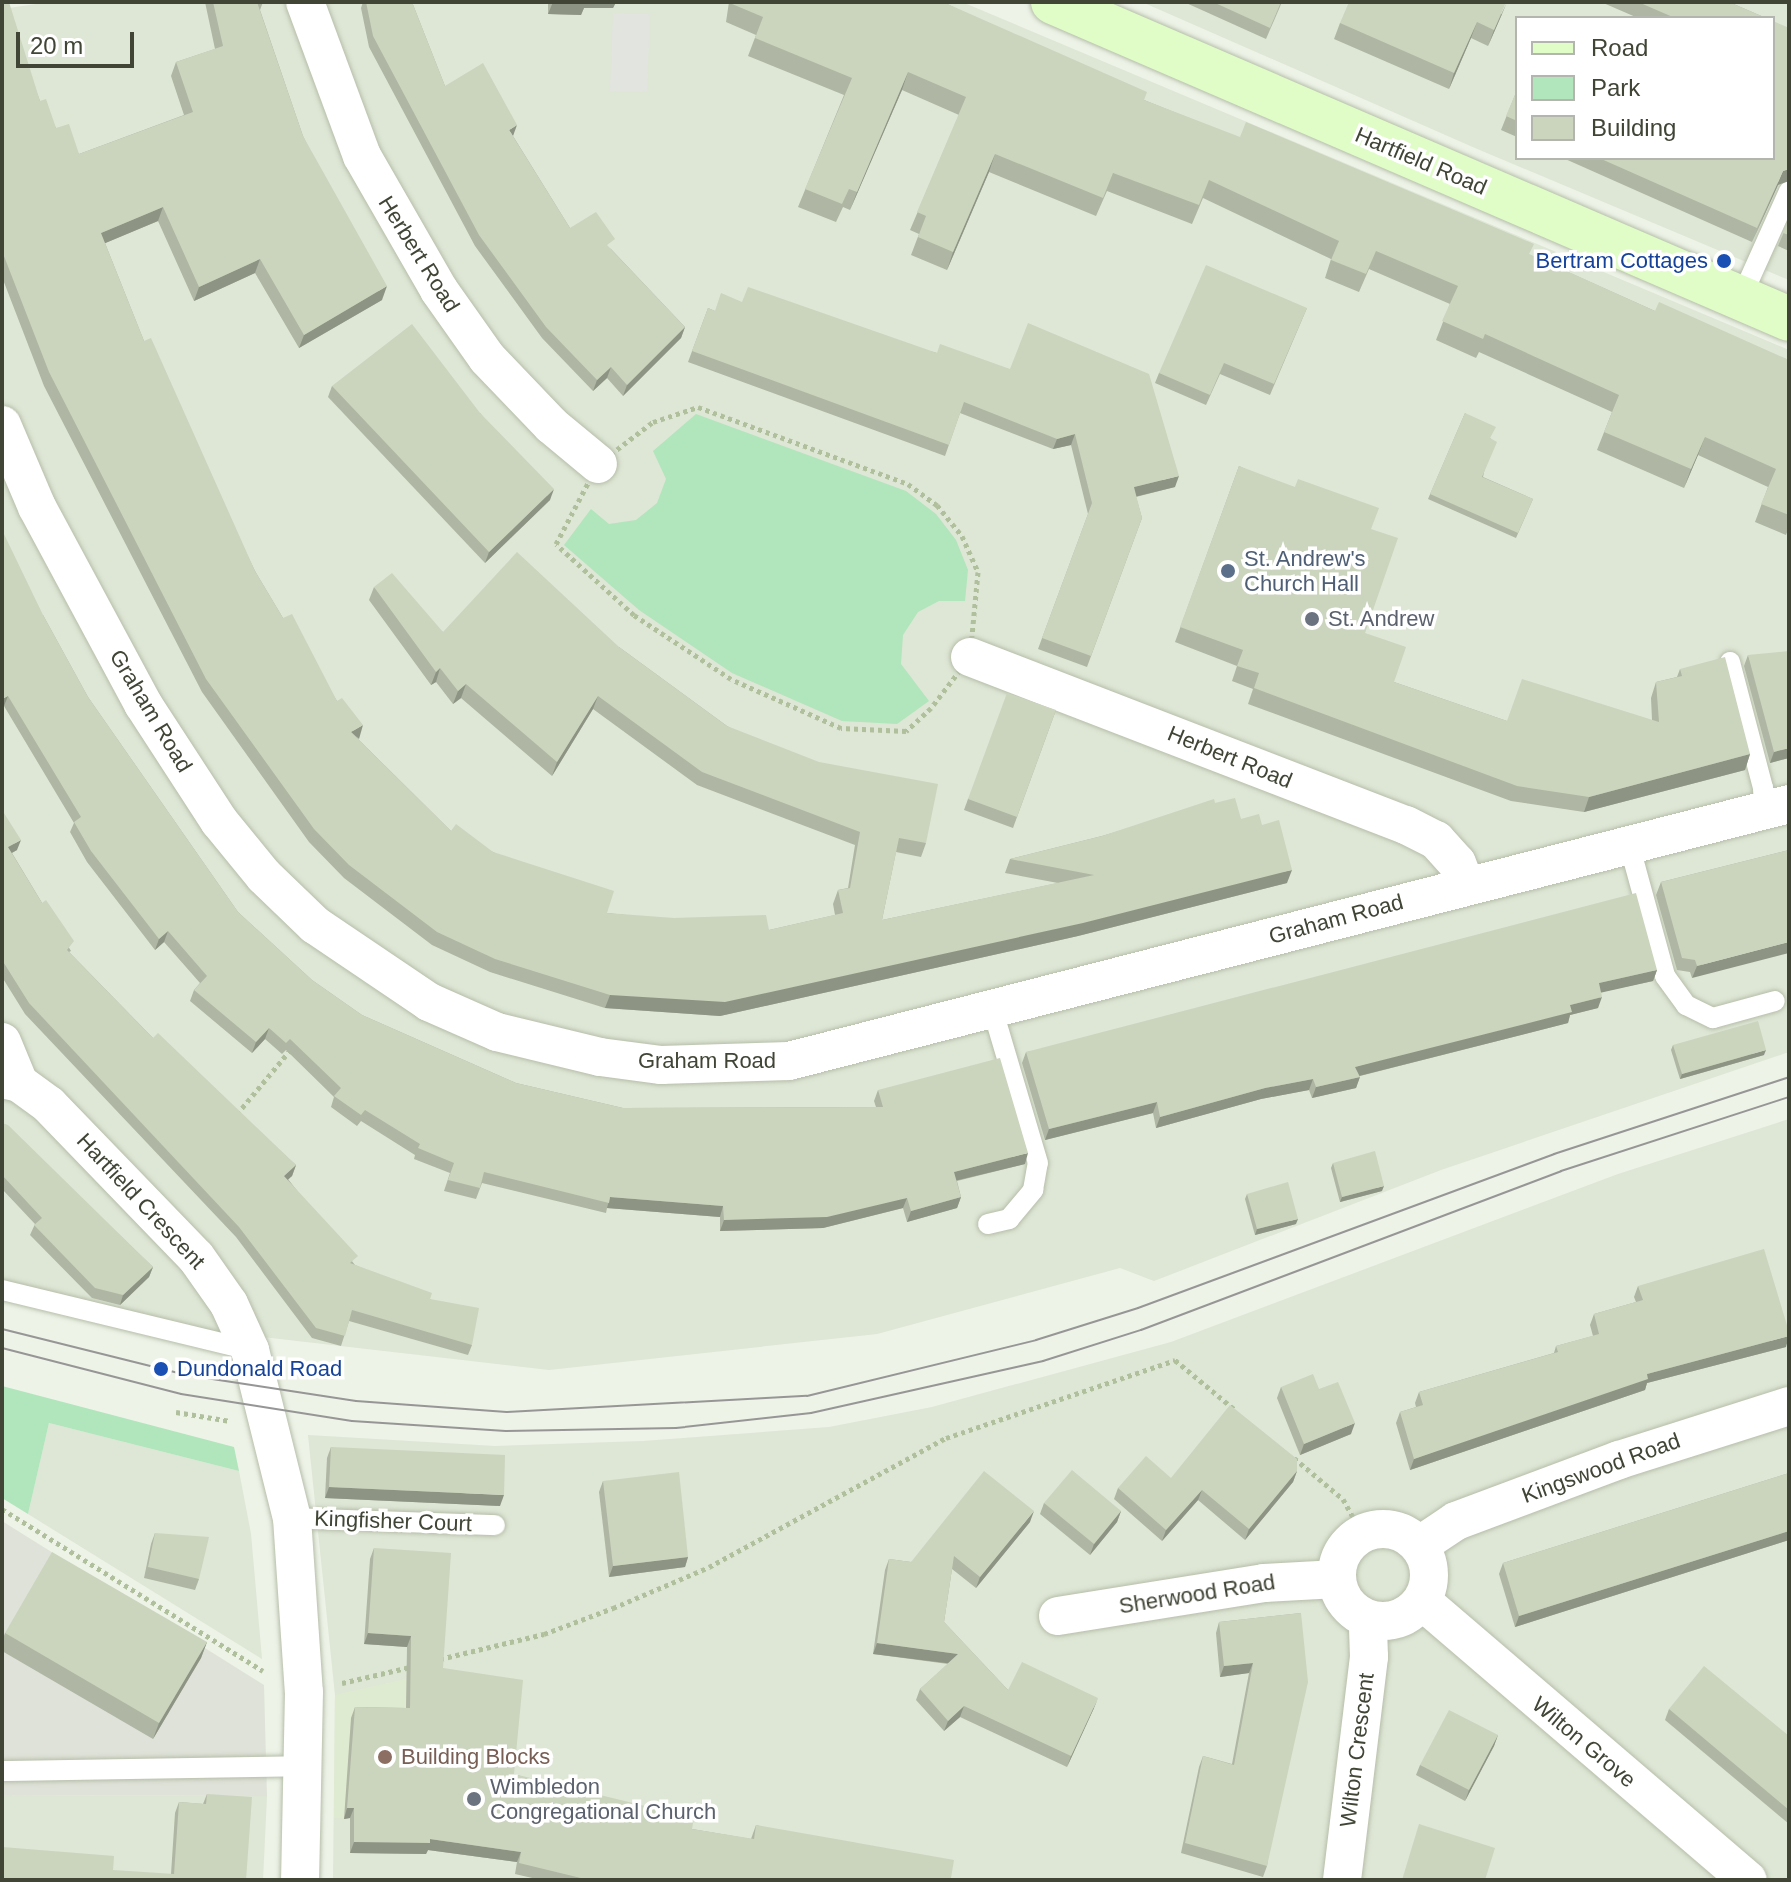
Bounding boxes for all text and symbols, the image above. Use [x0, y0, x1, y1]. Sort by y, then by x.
scale bar [20, 16, 138, 66]
legend [1515, 16, 1775, 160]
text: 20 m [30, 32, 83, 59]
text: Road [1591, 34, 1648, 61]
text: Park [1591, 74, 1640, 101]
text: Building [1591, 114, 1676, 141]
street label: Hartfield Road [1351, 121, 1491, 201]
street label: Herbert Road [373, 191, 465, 317]
place label: Bertram Cottages [1536, 248, 1708, 274]
marker: Bertram Cottages [1715, 252, 1733, 270]
place label: St. Andrew's Church Hall [1244, 545, 1367, 596]
marker: St. Andrew's Church Hall [1219, 562, 1237, 580]
place label: St. Andrew [1328, 606, 1436, 632]
marker: St. Andrew [1303, 610, 1321, 628]
street label: Graham Road [104, 645, 198, 777]
street label: Herbert Road [1164, 720, 1296, 794]
street label: Graham Road [1266, 888, 1406, 950]
street label: Graham Road [638, 1048, 776, 1074]
street label: Hartfield Crescent [71, 1128, 211, 1274]
place label: Dundonald Road [177, 1356, 342, 1382]
marker: Dundonald Road [152, 1360, 170, 1378]
street label: Kingswood Road [1518, 1427, 1684, 1509]
street label: Kingfisher Court [314, 1505, 472, 1537]
street label: Sherwood Road [1117, 1569, 1277, 1619]
street label: Wilton Crescent [1334, 1671, 1380, 1829]
street label: Wilton Grove [1527, 1691, 1641, 1793]
place label: Building Blocks [401, 1744, 550, 1770]
marker: Building Blocks [376, 1748, 394, 1766]
place label: Wimbledon Congregational Church [490, 1773, 716, 1824]
marker: Wimbledon Congregational Church [465, 1790, 483, 1808]

